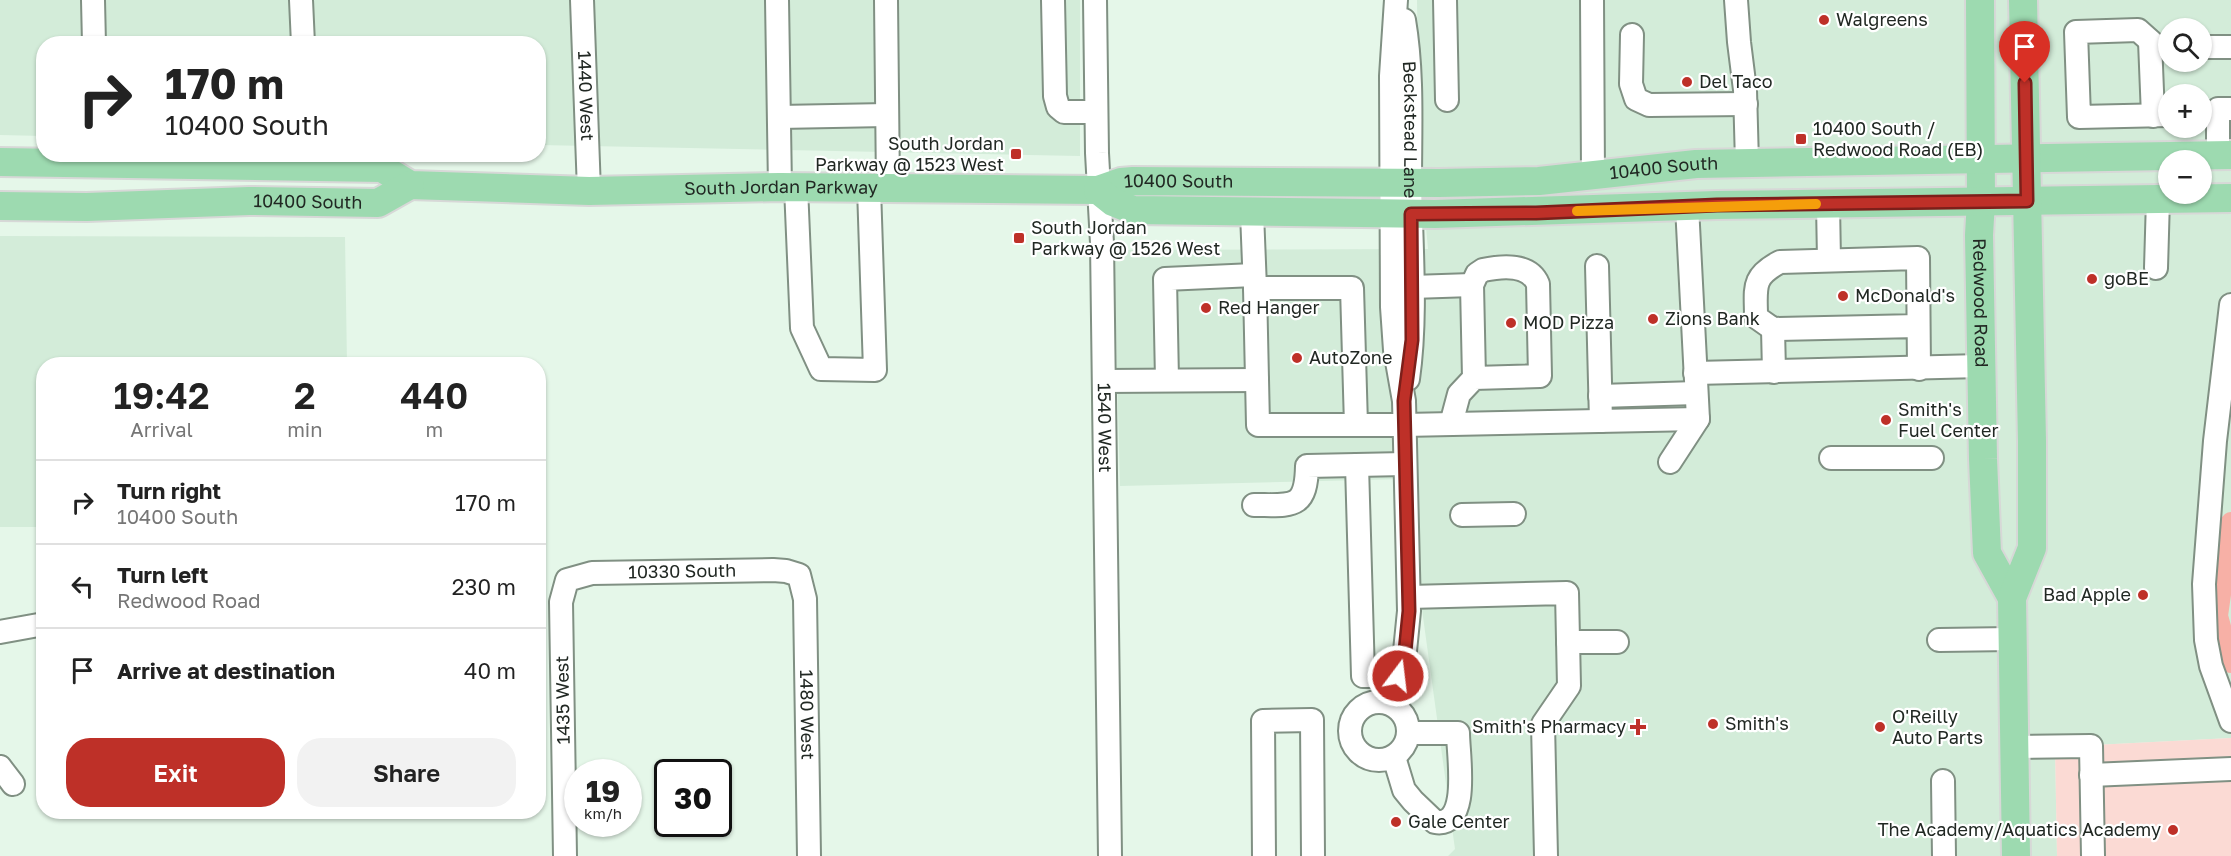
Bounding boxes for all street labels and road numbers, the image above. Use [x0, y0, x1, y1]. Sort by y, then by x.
street label: 1440 West [574, 50, 599, 141]
street label: Beckstead Lane [1399, 60, 1422, 199]
street label: 10400 South [1608, 152, 1718, 183]
street label: 10400 South [1123, 169, 1233, 192]
street label: South Jordan Parkway [684, 175, 878, 199]
street label: 10400 South [253, 189, 363, 213]
street label: Redwood Road [1969, 238, 1993, 368]
street label: 1540 West [1094, 383, 1117, 473]
street label: 10330 South [628, 559, 736, 582]
street label: 1435 West [550, 655, 574, 745]
street label: 1480 West [796, 670, 820, 760]

